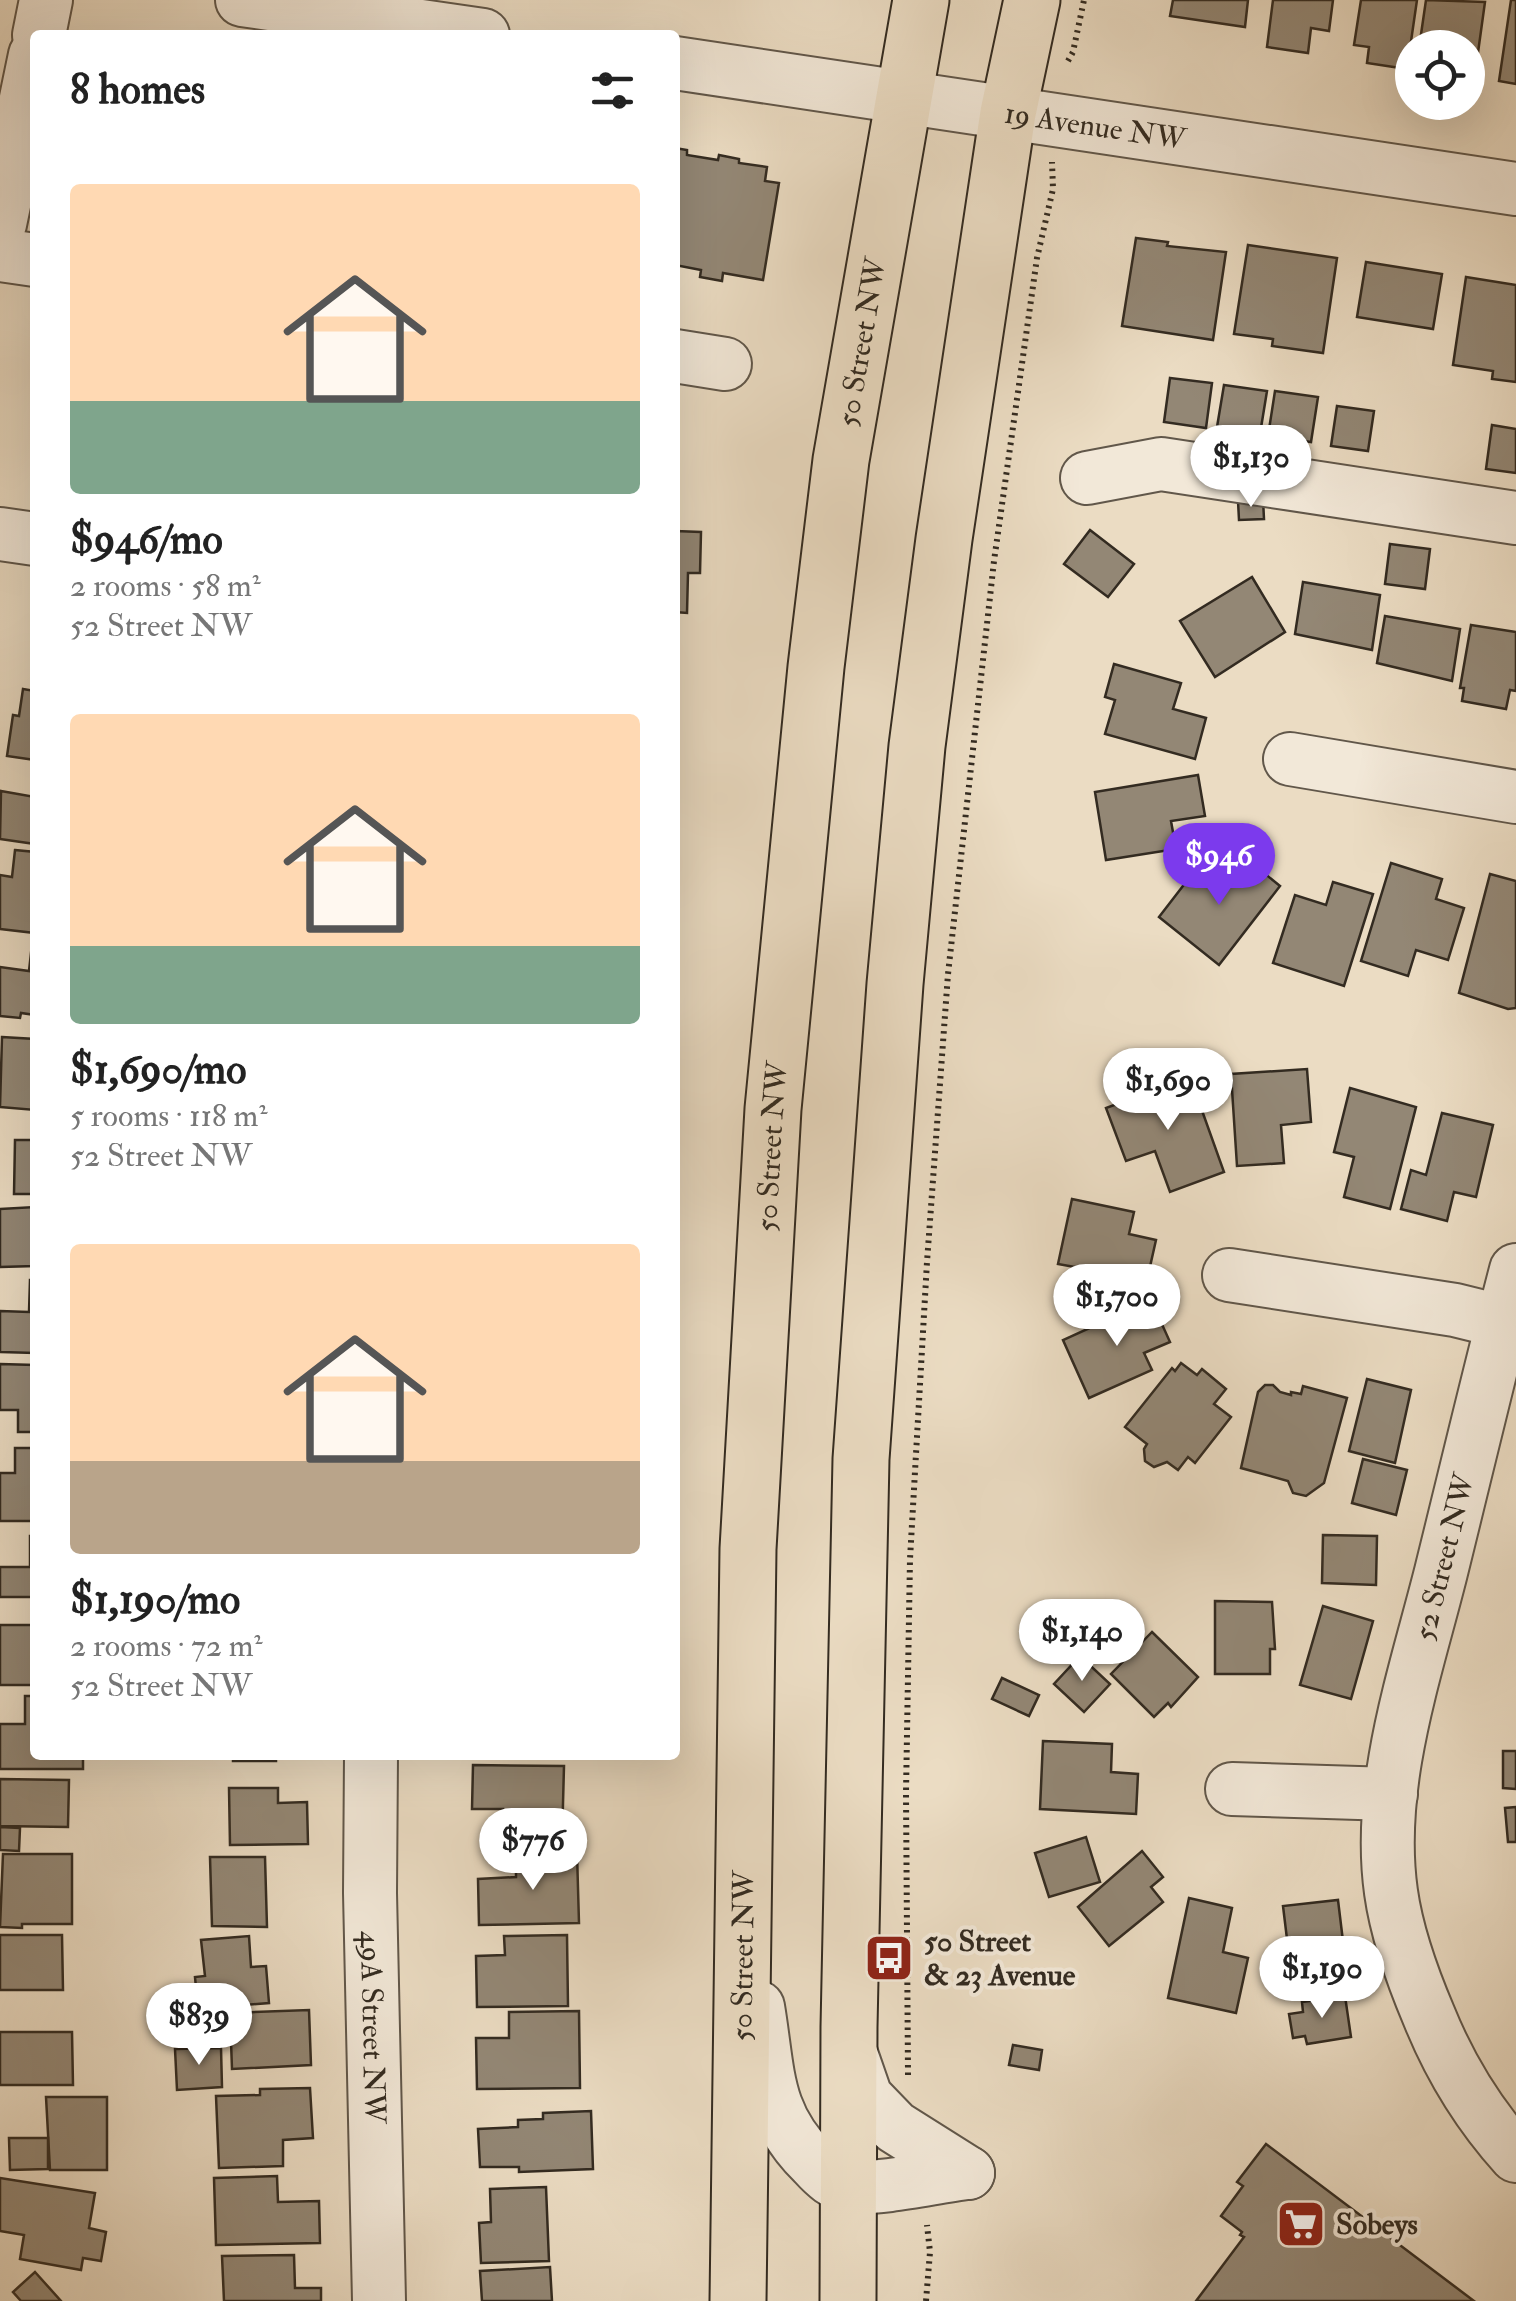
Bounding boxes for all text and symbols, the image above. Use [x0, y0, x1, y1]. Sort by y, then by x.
map controls [1395, 30, 1485, 120]
button: locate [1395, 30, 1485, 120]
icon: filters [585, 63, 640, 118]
text: 8 homes [70, 64, 205, 116]
street label: 19 Avenue NW [1002, 95, 1190, 159]
icon: home [265, 249, 445, 429]
street label: 50 Street NW [829, 254, 895, 429]
pin: $1,130 [1170, 425, 1332, 510]
text: $1,130 [1212, 437, 1290, 477]
text: $946/mo [70, 514, 223, 566]
text: 2 rooms · 58 m² [70, 566, 261, 606]
text: 52 Street NW [70, 606, 252, 646]
icon: home [265, 779, 445, 959]
pin: $946 [1160, 823, 1278, 908]
text: $946 [1185, 835, 1253, 875]
text: $1,690/mo [70, 1044, 247, 1096]
pin: $1,690 [1087, 1048, 1249, 1133]
street label: 50 Street NW [748, 1058, 797, 1233]
text: $1,690 [1125, 1060, 1211, 1100]
text: 5 rooms · 118 m² [70, 1096, 267, 1136]
text: 52 Street NW [70, 1136, 252, 1176]
pin: $1,700 [1036, 1264, 1198, 1349]
text: $1,700 [1075, 1276, 1159, 1316]
icon: home [265, 1309, 445, 1489]
street label: 52 Street NW [1406, 1468, 1483, 1644]
text: $1,190/mo [70, 1574, 240, 1626]
pin: $1,140 [1001, 1599, 1163, 1684]
text: $1,140 [1041, 1611, 1123, 1651]
text: 2 rooms · 72 m² [70, 1626, 263, 1666]
text: 52 Street NW [70, 1666, 252, 1706]
pin: $776 [474, 1808, 592, 1893]
text: $776 [501, 1820, 565, 1860]
street label: 50 Street NW [723, 1869, 763, 2042]
place label: 50 Street & 23 Avenue [924, 1923, 1076, 1994]
street label: 49A Street NW [352, 1930, 393, 2125]
bus stop icon: 50 Street & 23 Avenue [863, 1932, 915, 1984]
pin: $1,190 [1241, 1936, 1403, 2021]
text: $1,190 [1281, 1948, 1363, 1988]
pin: $839 [140, 1983, 258, 2068]
text: $839 [168, 1995, 230, 2035]
supermarket icon: Sobeys [1275, 2198, 1327, 2250]
place label: Sobeys [1336, 2206, 1418, 2243]

